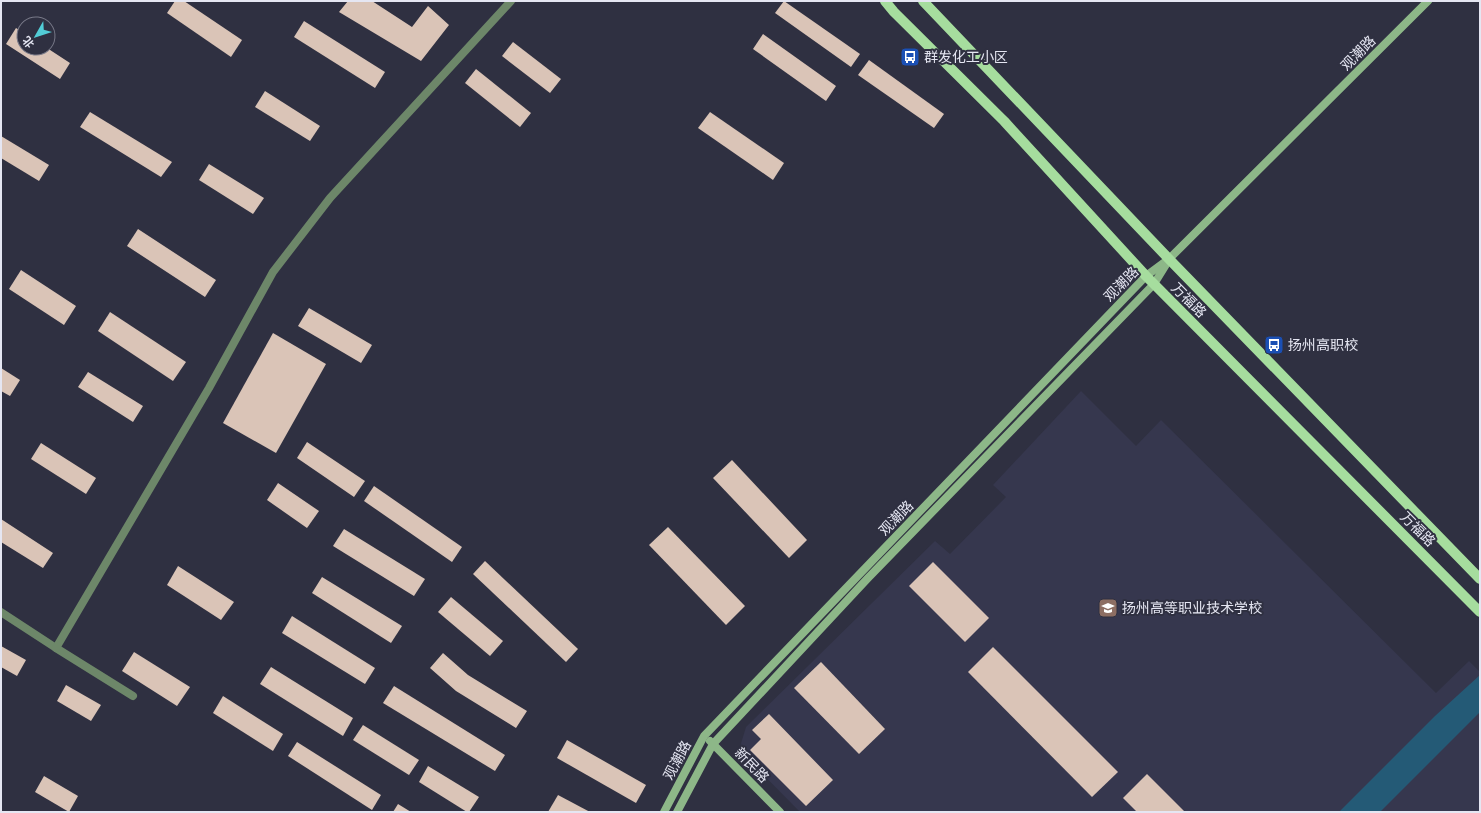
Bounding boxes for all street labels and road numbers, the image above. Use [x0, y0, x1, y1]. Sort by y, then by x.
street label: 观潮路 [1337, 32, 1379, 74]
street label: 观潮路 [1100, 263, 1142, 305]
street label: 万福路 [1168, 279, 1210, 321]
street label: 观潮路 [875, 497, 917, 539]
street label: 万福路 [1397, 508, 1439, 550]
street label: 观潮路 [659, 737, 695, 783]
street label: 新民路 [731, 744, 773, 786]

